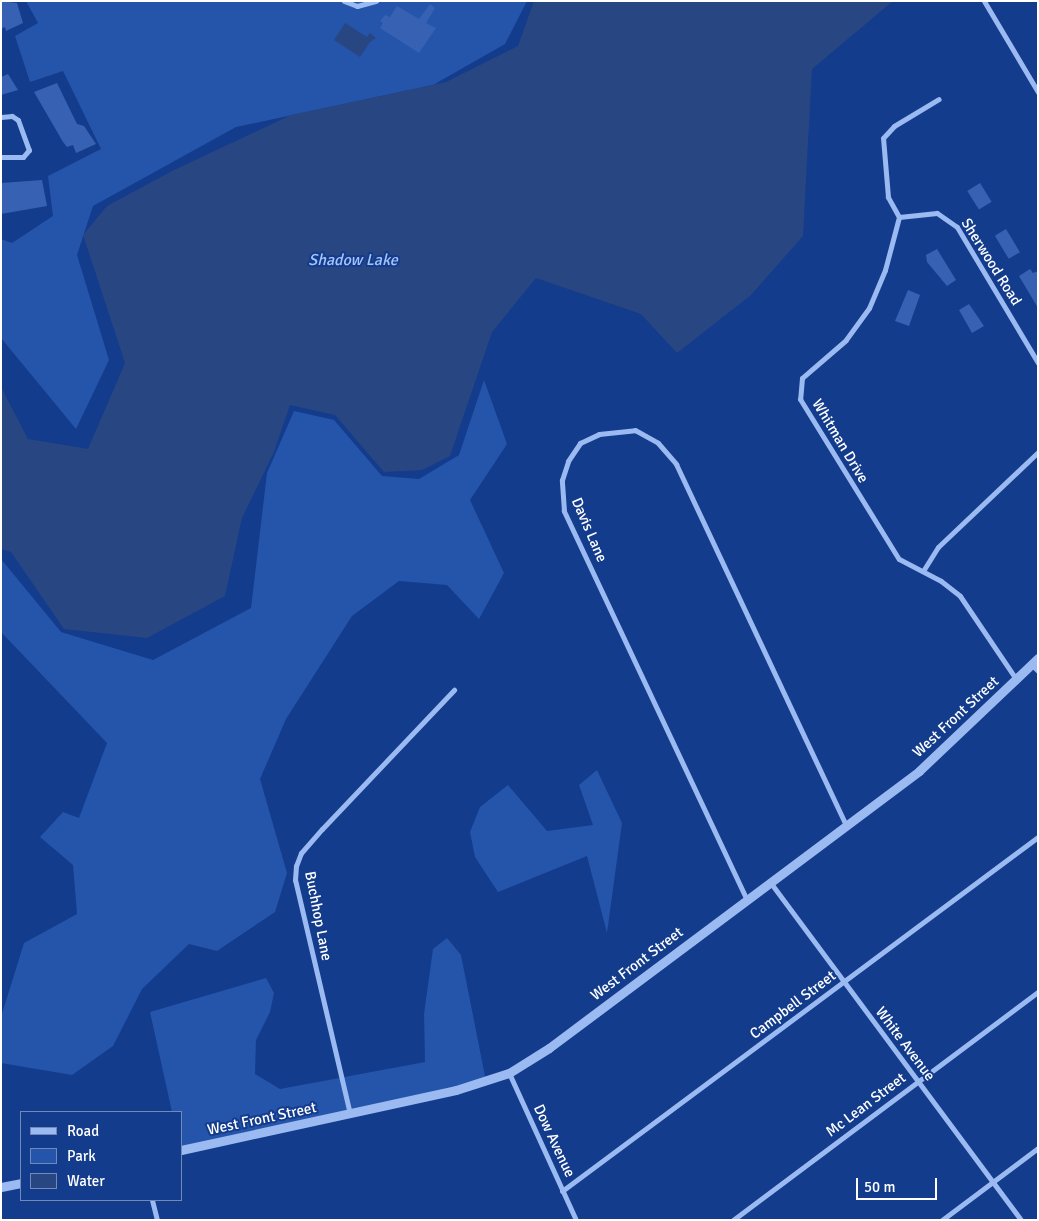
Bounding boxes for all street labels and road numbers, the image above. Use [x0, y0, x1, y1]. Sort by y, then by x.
street label: Sherwood Road [957, 215, 1025, 309]
street label: Whitman Drive [808, 396, 872, 486]
street label: Davis Lane [567, 495, 611, 565]
street label: West Front Street [909, 673, 1003, 761]
street label: Buchhop Lane [301, 870, 335, 962]
street label: West Front Street [587, 923, 687, 1005]
street label: Campbell Street [746, 967, 840, 1043]
street label: White Avenue [871, 1004, 939, 1084]
street label: Mc Lean Street [822, 1069, 910, 1141]
street label: West Front Street [206, 1099, 318, 1139]
street label: Dow Avenue [529, 1102, 579, 1180]

